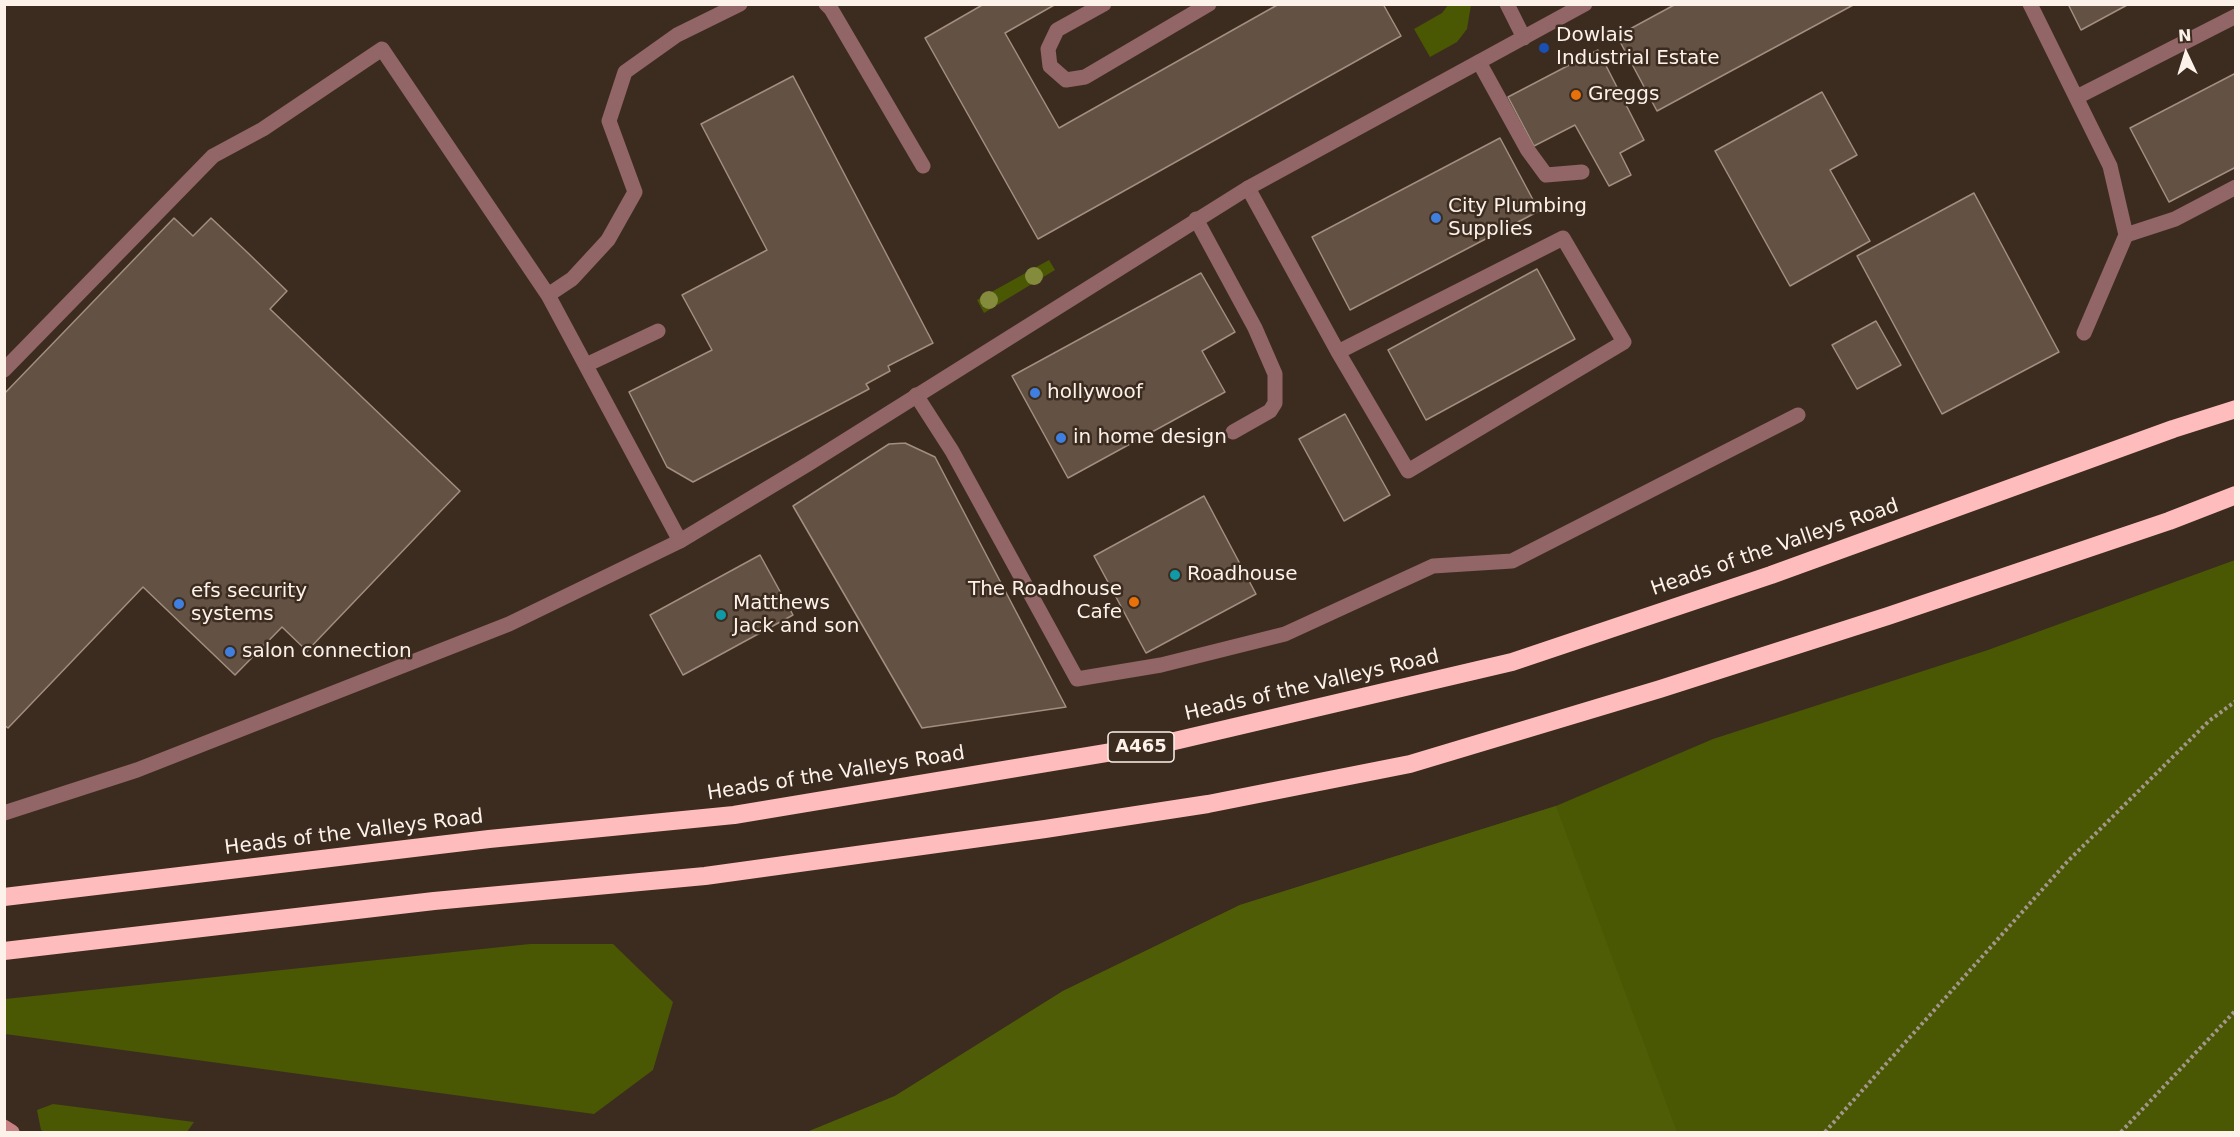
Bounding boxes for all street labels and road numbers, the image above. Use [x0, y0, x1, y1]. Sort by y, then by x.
street label: Heads of the Valleys Road [1648, 494, 1902, 602]
street label: Heads of the Valleys Road [1182, 645, 1442, 727]
road number: A465 [1108, 732, 1174, 762]
street label: Heads of the Valleys Road [705, 742, 967, 806]
street label: Heads of the Valleys Road [223, 805, 485, 861]

